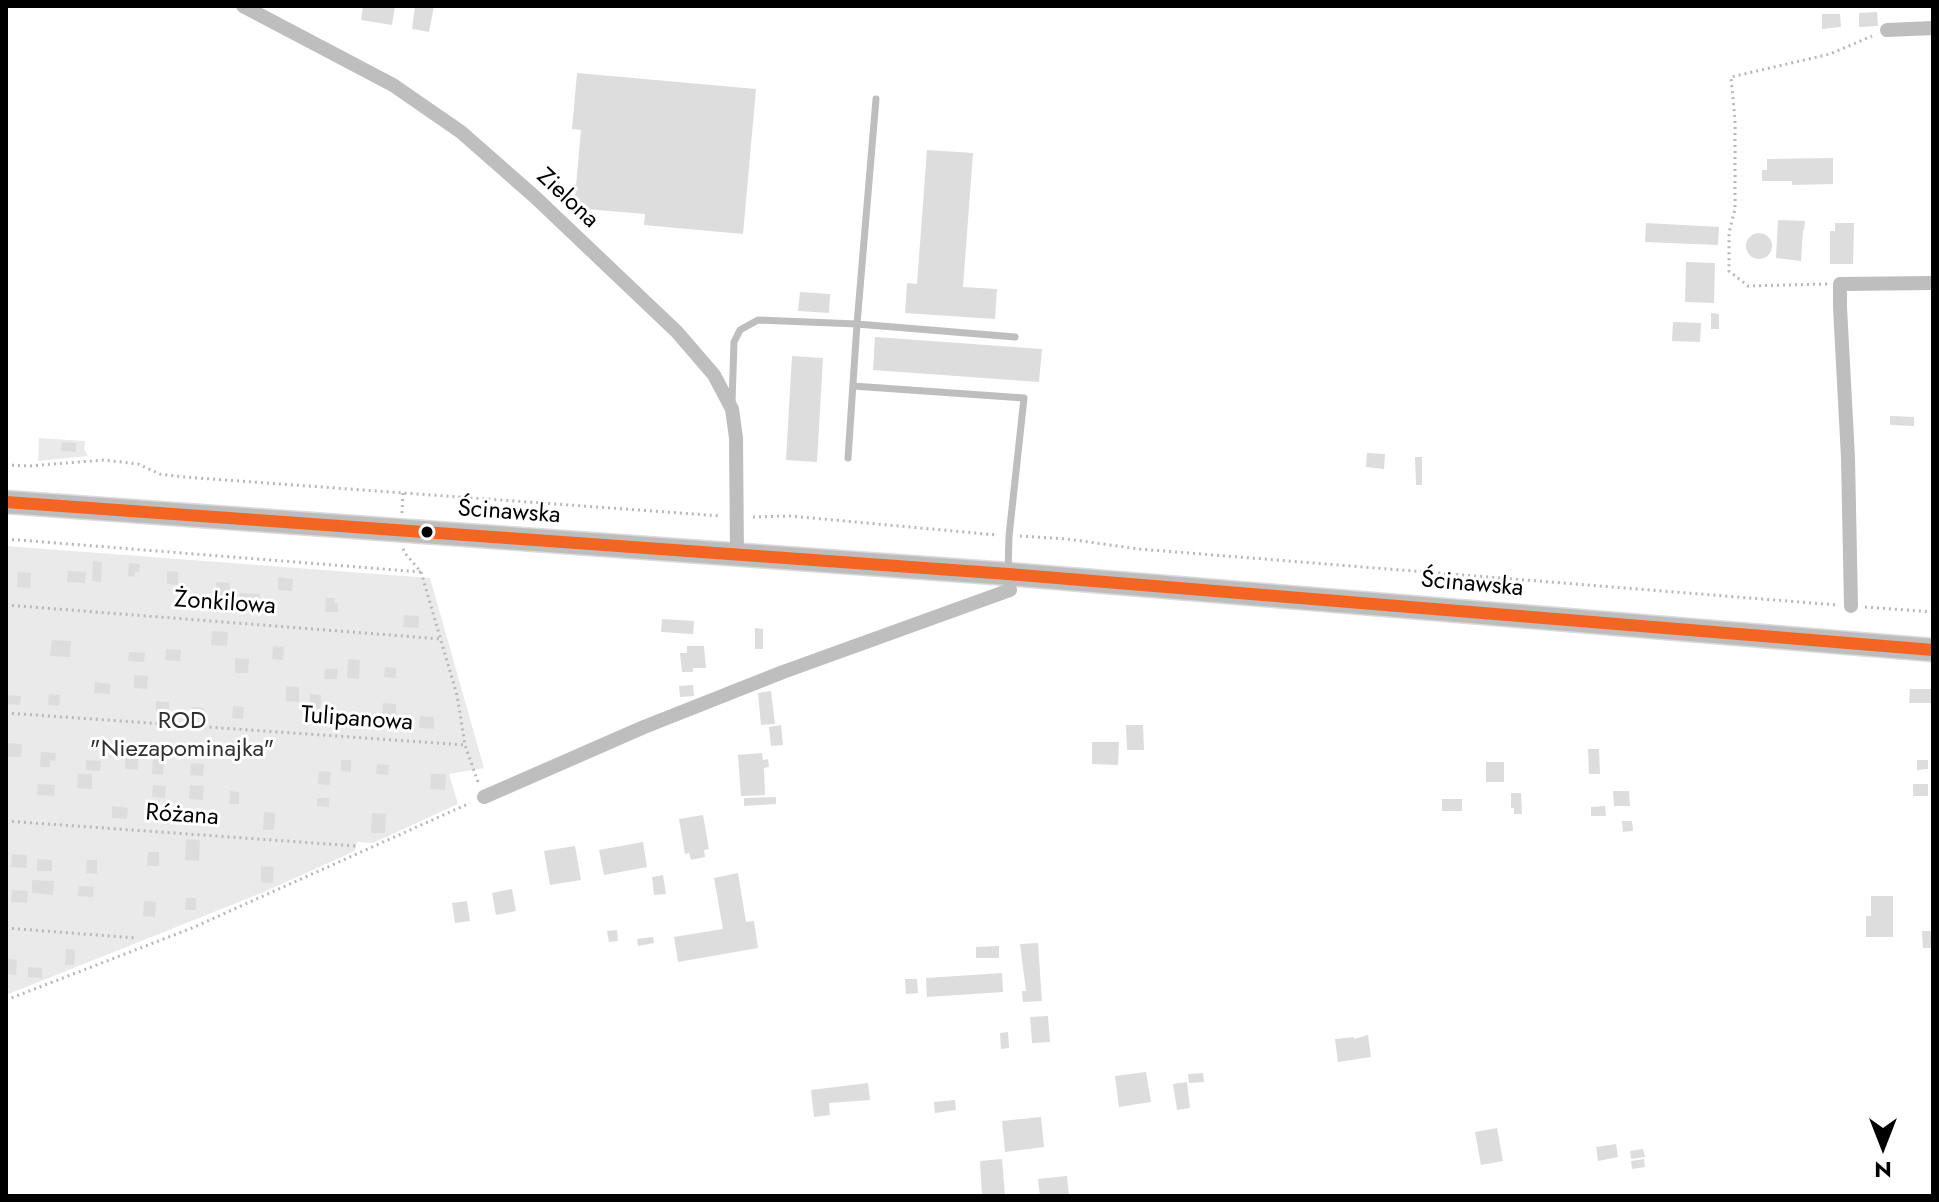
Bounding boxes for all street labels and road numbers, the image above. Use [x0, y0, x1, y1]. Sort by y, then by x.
street label: Zielona [530, 163, 604, 235]
street label: Ścinawska [457, 495, 561, 531]
street label: Ścinawska [1419, 566, 1525, 604]
street label: Żonkilowa [173, 586, 277, 622]
street label: Tulipanowa [300, 702, 414, 738]
street label: Różana [144, 799, 220, 833]

